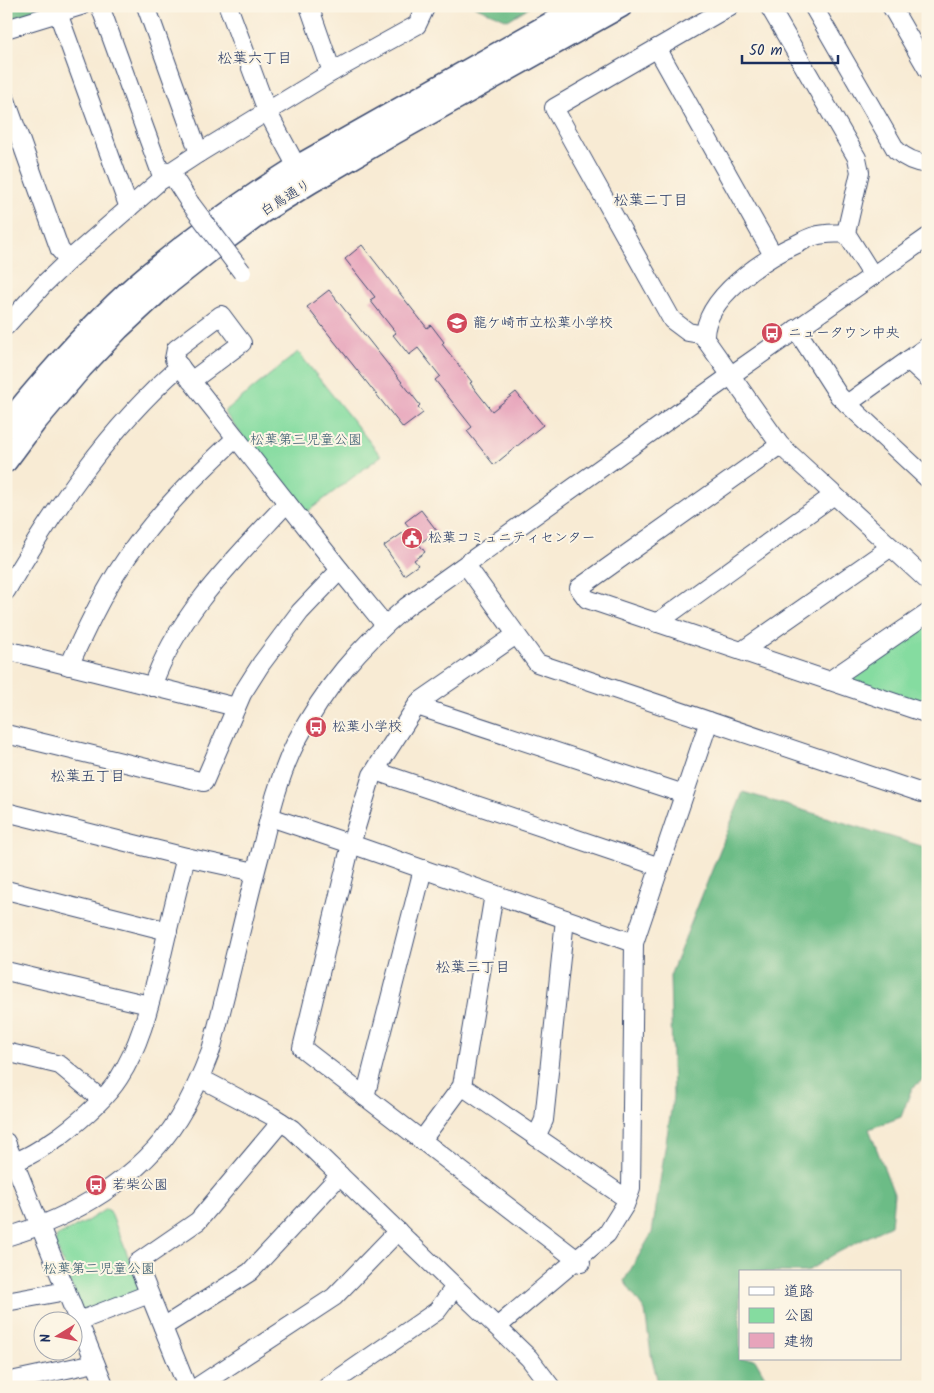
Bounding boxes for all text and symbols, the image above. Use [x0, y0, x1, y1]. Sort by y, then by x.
scale bar [742, 32, 838, 64]
text: 50 m [749, 39, 783, 63]
district label: 松葉六丁目 [217, 47, 293, 71]
street label: 白鳥通り [256, 174, 316, 222]
district label: 松葉二丁目 [613, 189, 689, 213]
school or university icon: 龍ケ崎市立松葉小学校 [445, 311, 469, 335]
place label: 龍ケ崎市立松葉小学校 [473, 312, 613, 334]
bus stop icon: ニュータウン中央 [760, 321, 784, 345]
place label: ニュータウン中央 [788, 322, 900, 344]
park label: 松葉第三児童公園 [250, 429, 362, 451]
public building icon: 松葉コミュニティセンター [400, 526, 424, 550]
place label: 松葉コミュニティセンター [428, 527, 595, 549]
bus stop icon: 松葉小学校 [304, 715, 328, 739]
place label: 松葉小学校 [332, 716, 402, 738]
district label: 松葉五丁目 [50, 765, 126, 789]
district label: 松葉三丁目 [435, 956, 511, 980]
bus stop icon: 若柴公園 [84, 1173, 108, 1197]
place label: 若柴公園 [112, 1174, 168, 1196]
park label: 松葉第二児童公園 [43, 1258, 155, 1280]
legend [739, 1270, 902, 1360]
text: 道路 [784, 1280, 814, 1304]
text: 公園 [784, 1304, 814, 1328]
north arrow [32, 1310, 82, 1360]
text: 建物 [784, 1330, 814, 1354]
text: N [35, 1332, 58, 1344]

